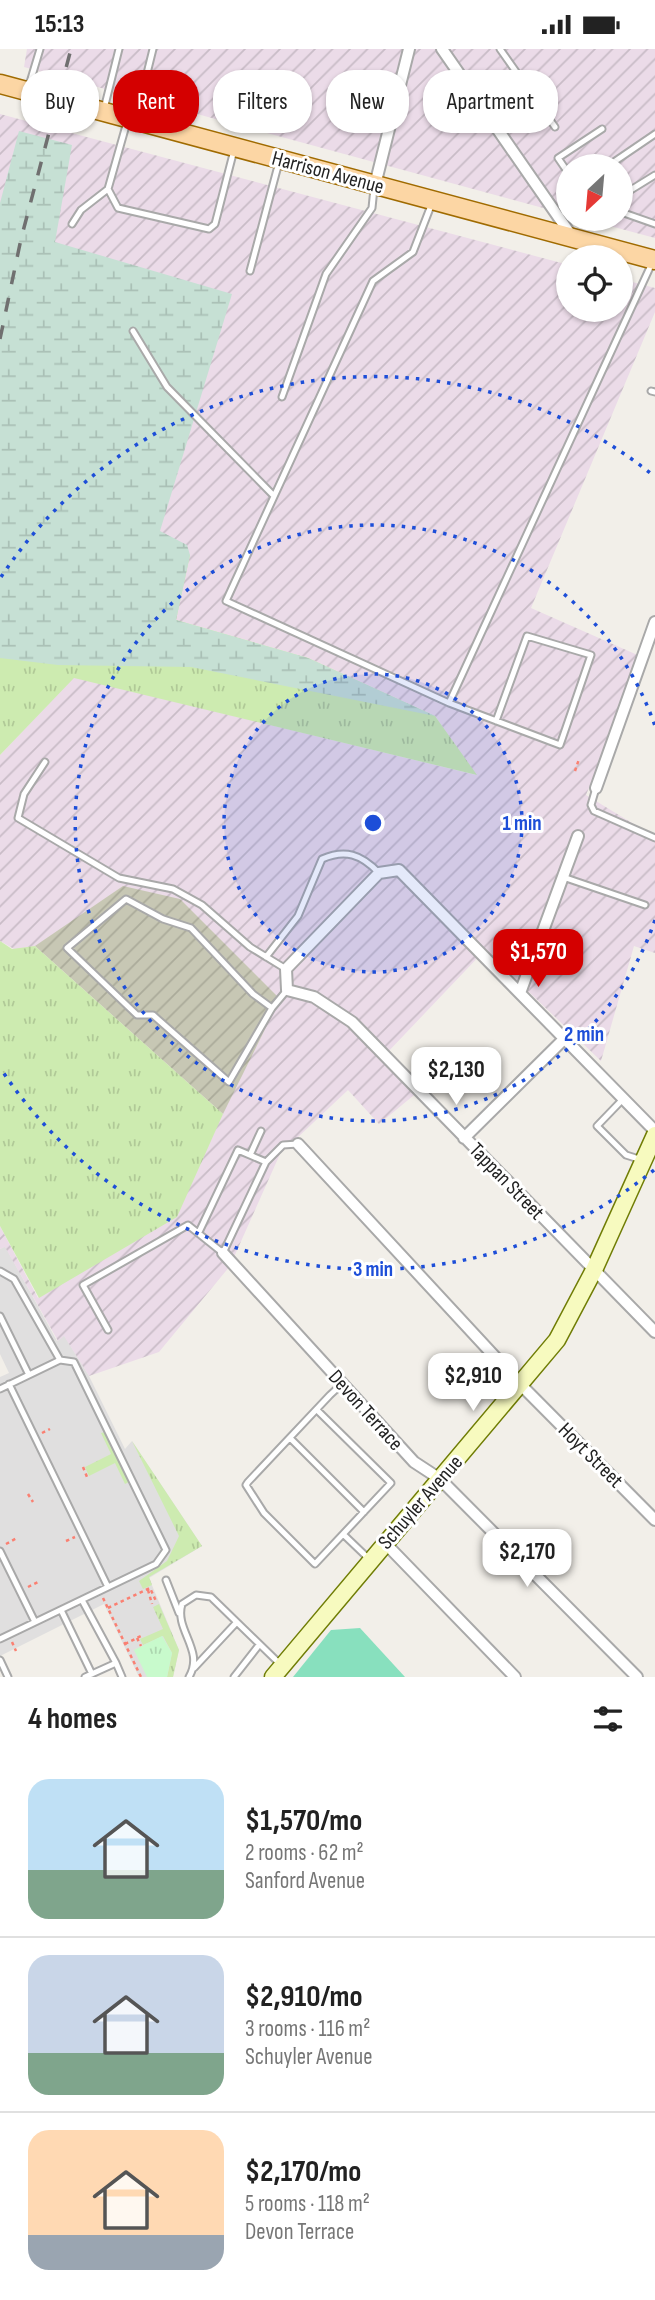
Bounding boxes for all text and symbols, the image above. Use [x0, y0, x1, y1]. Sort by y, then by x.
text: 15:13 [35, 9, 84, 40]
chip: Buy [21, 70, 99, 133]
chip: Rent [113, 70, 199, 133]
chip: Filters [213, 70, 312, 133]
chip: New [326, 70, 409, 133]
chip: Apartment [423, 70, 558, 133]
street label: Harrison Avenue [269, 146, 386, 199]
north arrow [556, 154, 634, 231]
map controls [556, 154, 633, 322]
button: locate [556, 245, 633, 322]
centre of rings [361, 811, 385, 835]
text: 1 min [502, 811, 542, 836]
pin: $1,570 [481, 929, 595, 989]
text: $1,570 [509, 938, 567, 966]
text: 2 min [564, 1022, 604, 1047]
pin: $2,130 [399, 1047, 513, 1107]
text: $2,130 [427, 1056, 485, 1084]
street label: Tappan Street [464, 1138, 549, 1225]
text: 3 min [353, 1257, 393, 1282]
pin: $2,910 [416, 1353, 530, 1413]
text: $2,910 [444, 1362, 502, 1390]
street label: Devon Terrace [323, 1365, 408, 1456]
street label: Hoyt Street [553, 1418, 628, 1493]
street label: Schuyler Avenue [373, 1450, 468, 1554]
pin: $2,170 [470, 1529, 584, 1589]
text: $2,170 [498, 1538, 556, 1566]
icon: filters [589, 1700, 627, 1738]
text: 4 homes [28, 1701, 117, 1737]
text: $1,570/mo [245, 1803, 362, 1839]
icon: home [84, 1807, 168, 1891]
text: 2 rooms · 62 m² [245, 1839, 364, 1867]
text: Sanford Avenue [245, 1867, 365, 1895]
text: $2,910/mo [245, 1979, 363, 2015]
icon: home [84, 1983, 168, 2067]
text: 3 rooms · 116 m² [245, 2015, 370, 2043]
text: Schuyler Avenue [245, 2043, 372, 2071]
text: $2,170/mo [245, 2154, 361, 2190]
icon: home [84, 2158, 168, 2242]
text: 5 rooms · 118 m² [245, 2190, 370, 2218]
text: Devon Terrace [245, 2218, 354, 2246]

